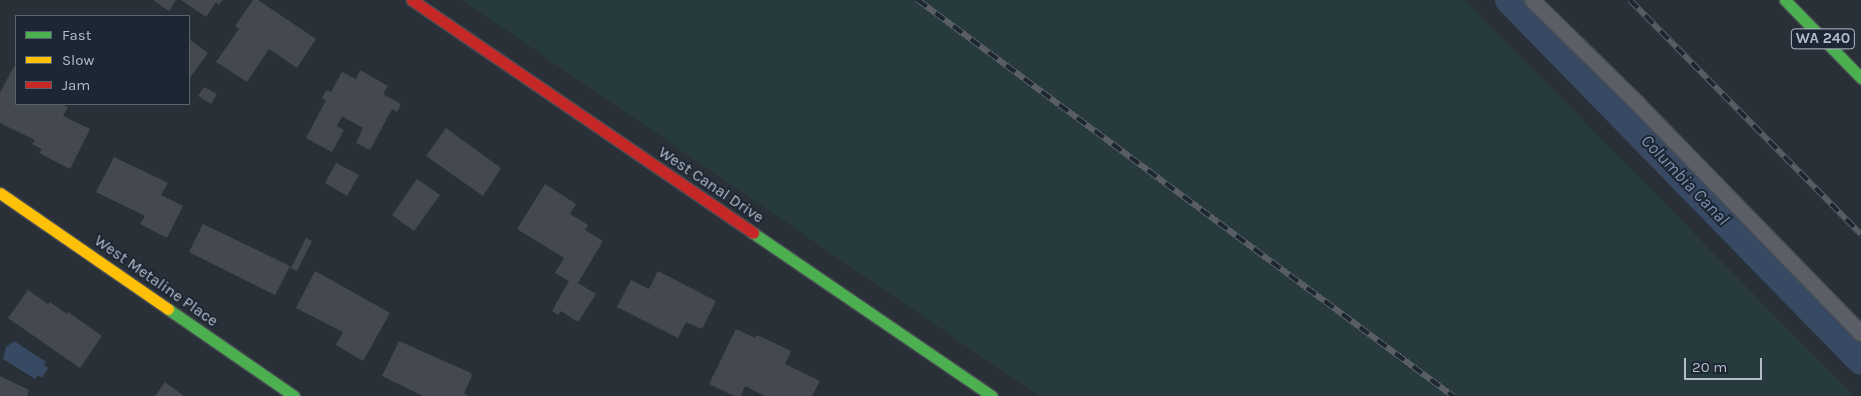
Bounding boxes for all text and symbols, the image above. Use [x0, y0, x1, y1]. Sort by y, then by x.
legend [15, 15, 190, 105]
text: Fast [62, 26, 91, 44]
road number: WA 240 [1790, 26, 1856, 52]
text: Slow [62, 51, 94, 69]
text: Jam [62, 76, 90, 94]
water label: Columbia Canal [1636, 130, 1734, 230]
street label: West Canal Drive [655, 143, 767, 227]
street label: West Metaline Place [91, 231, 221, 331]
scale bar [1686, 348, 1764, 380]
text: 20 m [1692, 358, 1727, 376]

